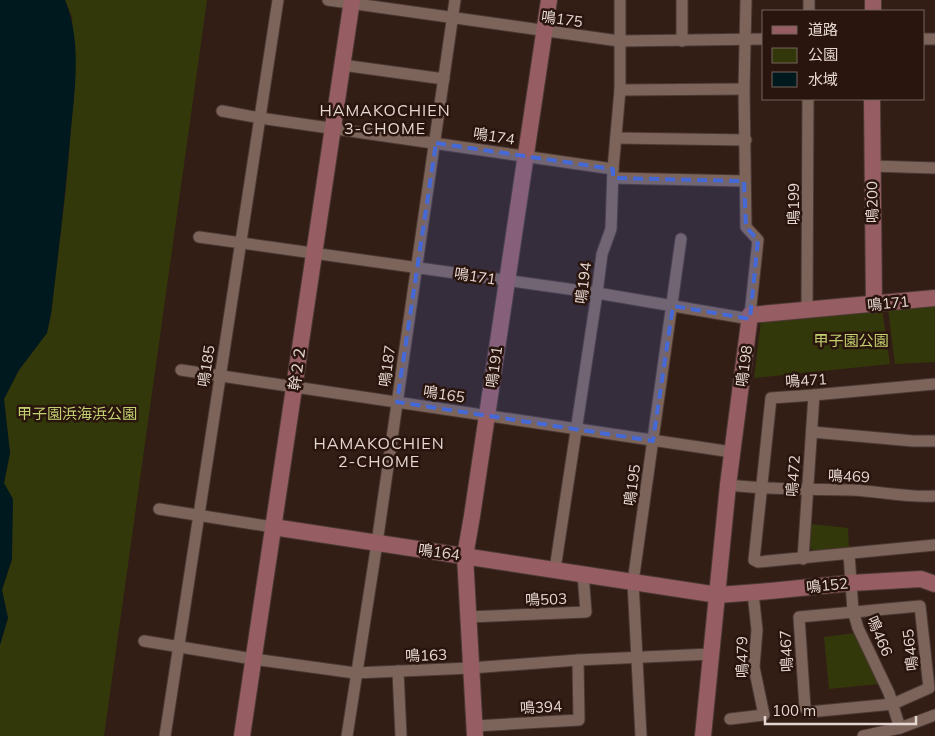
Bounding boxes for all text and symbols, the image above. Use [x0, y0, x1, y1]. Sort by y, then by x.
street label: 鳴175 [540, 7, 584, 31]
legend [762, 10, 925, 100]
text: 道路 [808, 20, 838, 39]
text: 公園 [808, 45, 838, 64]
text: 水域 [808, 70, 838, 89]
district label: HAMAKOCHIEN 3-CHOME [319, 100, 451, 138]
street label: 鳴174 [472, 123, 516, 149]
street label: 鳴200 [862, 181, 882, 223]
street label: 鳴199 [784, 183, 803, 225]
street label: 鳴194 [571, 261, 595, 305]
street label: 鳴171 [453, 263, 497, 289]
street label: 鳴171 [866, 291, 910, 315]
park label: 甲子園公園 [813, 331, 889, 350]
street label: 鳴185 [193, 344, 219, 388]
street label: 幹２２ [284, 344, 310, 392]
street label: 鳴187 [375, 344, 399, 388]
street label: 鳴198 [732, 344, 756, 388]
street label: 鳴191 [482, 345, 506, 389]
street label: 鳴471 [784, 369, 828, 391]
street label: 鳴165 [422, 381, 466, 407]
park label: 甲子園浜海浜公園 [17, 404, 137, 423]
district label: HAMAKOCHIEN 2-CHOME [313, 433, 445, 471]
street label: 鳴472 [782, 454, 804, 498]
street label: 鳴195 [620, 463, 644, 507]
street label: 鳴469 [828, 466, 870, 486]
street label: 鳴164 [417, 540, 461, 564]
street label: 鳴152 [805, 573, 849, 597]
street label: 鳴503 [525, 589, 567, 609]
street label: 鳴466 [863, 613, 897, 659]
street label: 鳴465 [898, 628, 922, 672]
street label: 鳴467 [775, 630, 797, 672]
street label: 鳴479 [732, 636, 752, 678]
street label: 鳴163 [405, 645, 447, 665]
scale bar [765, 694, 916, 726]
street label: 鳴394 [520, 696, 562, 718]
text: 100 m [772, 701, 816, 720]

